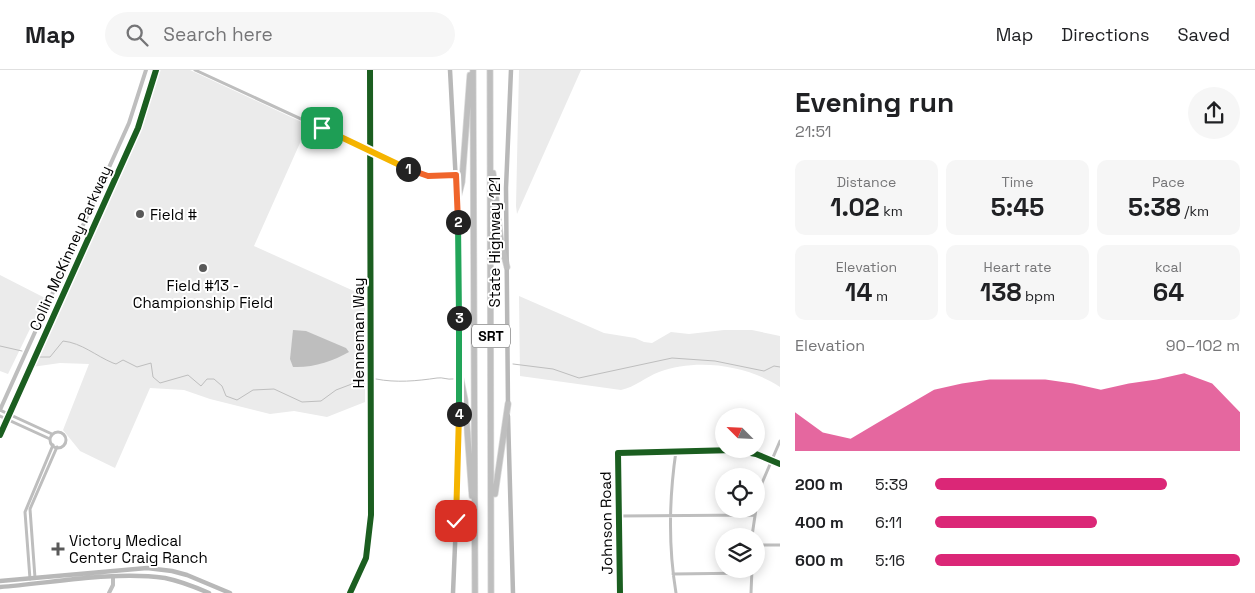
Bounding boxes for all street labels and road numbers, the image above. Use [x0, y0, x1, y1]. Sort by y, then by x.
street label: Collin McKinney Parkway [25, 162, 115, 334]
street label: State Highway 121 [485, 177, 504, 307]
street label: Henneman Way [349, 277, 368, 389]
road number: SRT [472, 325, 510, 348]
street label: Johnson Road [596, 471, 616, 575]

